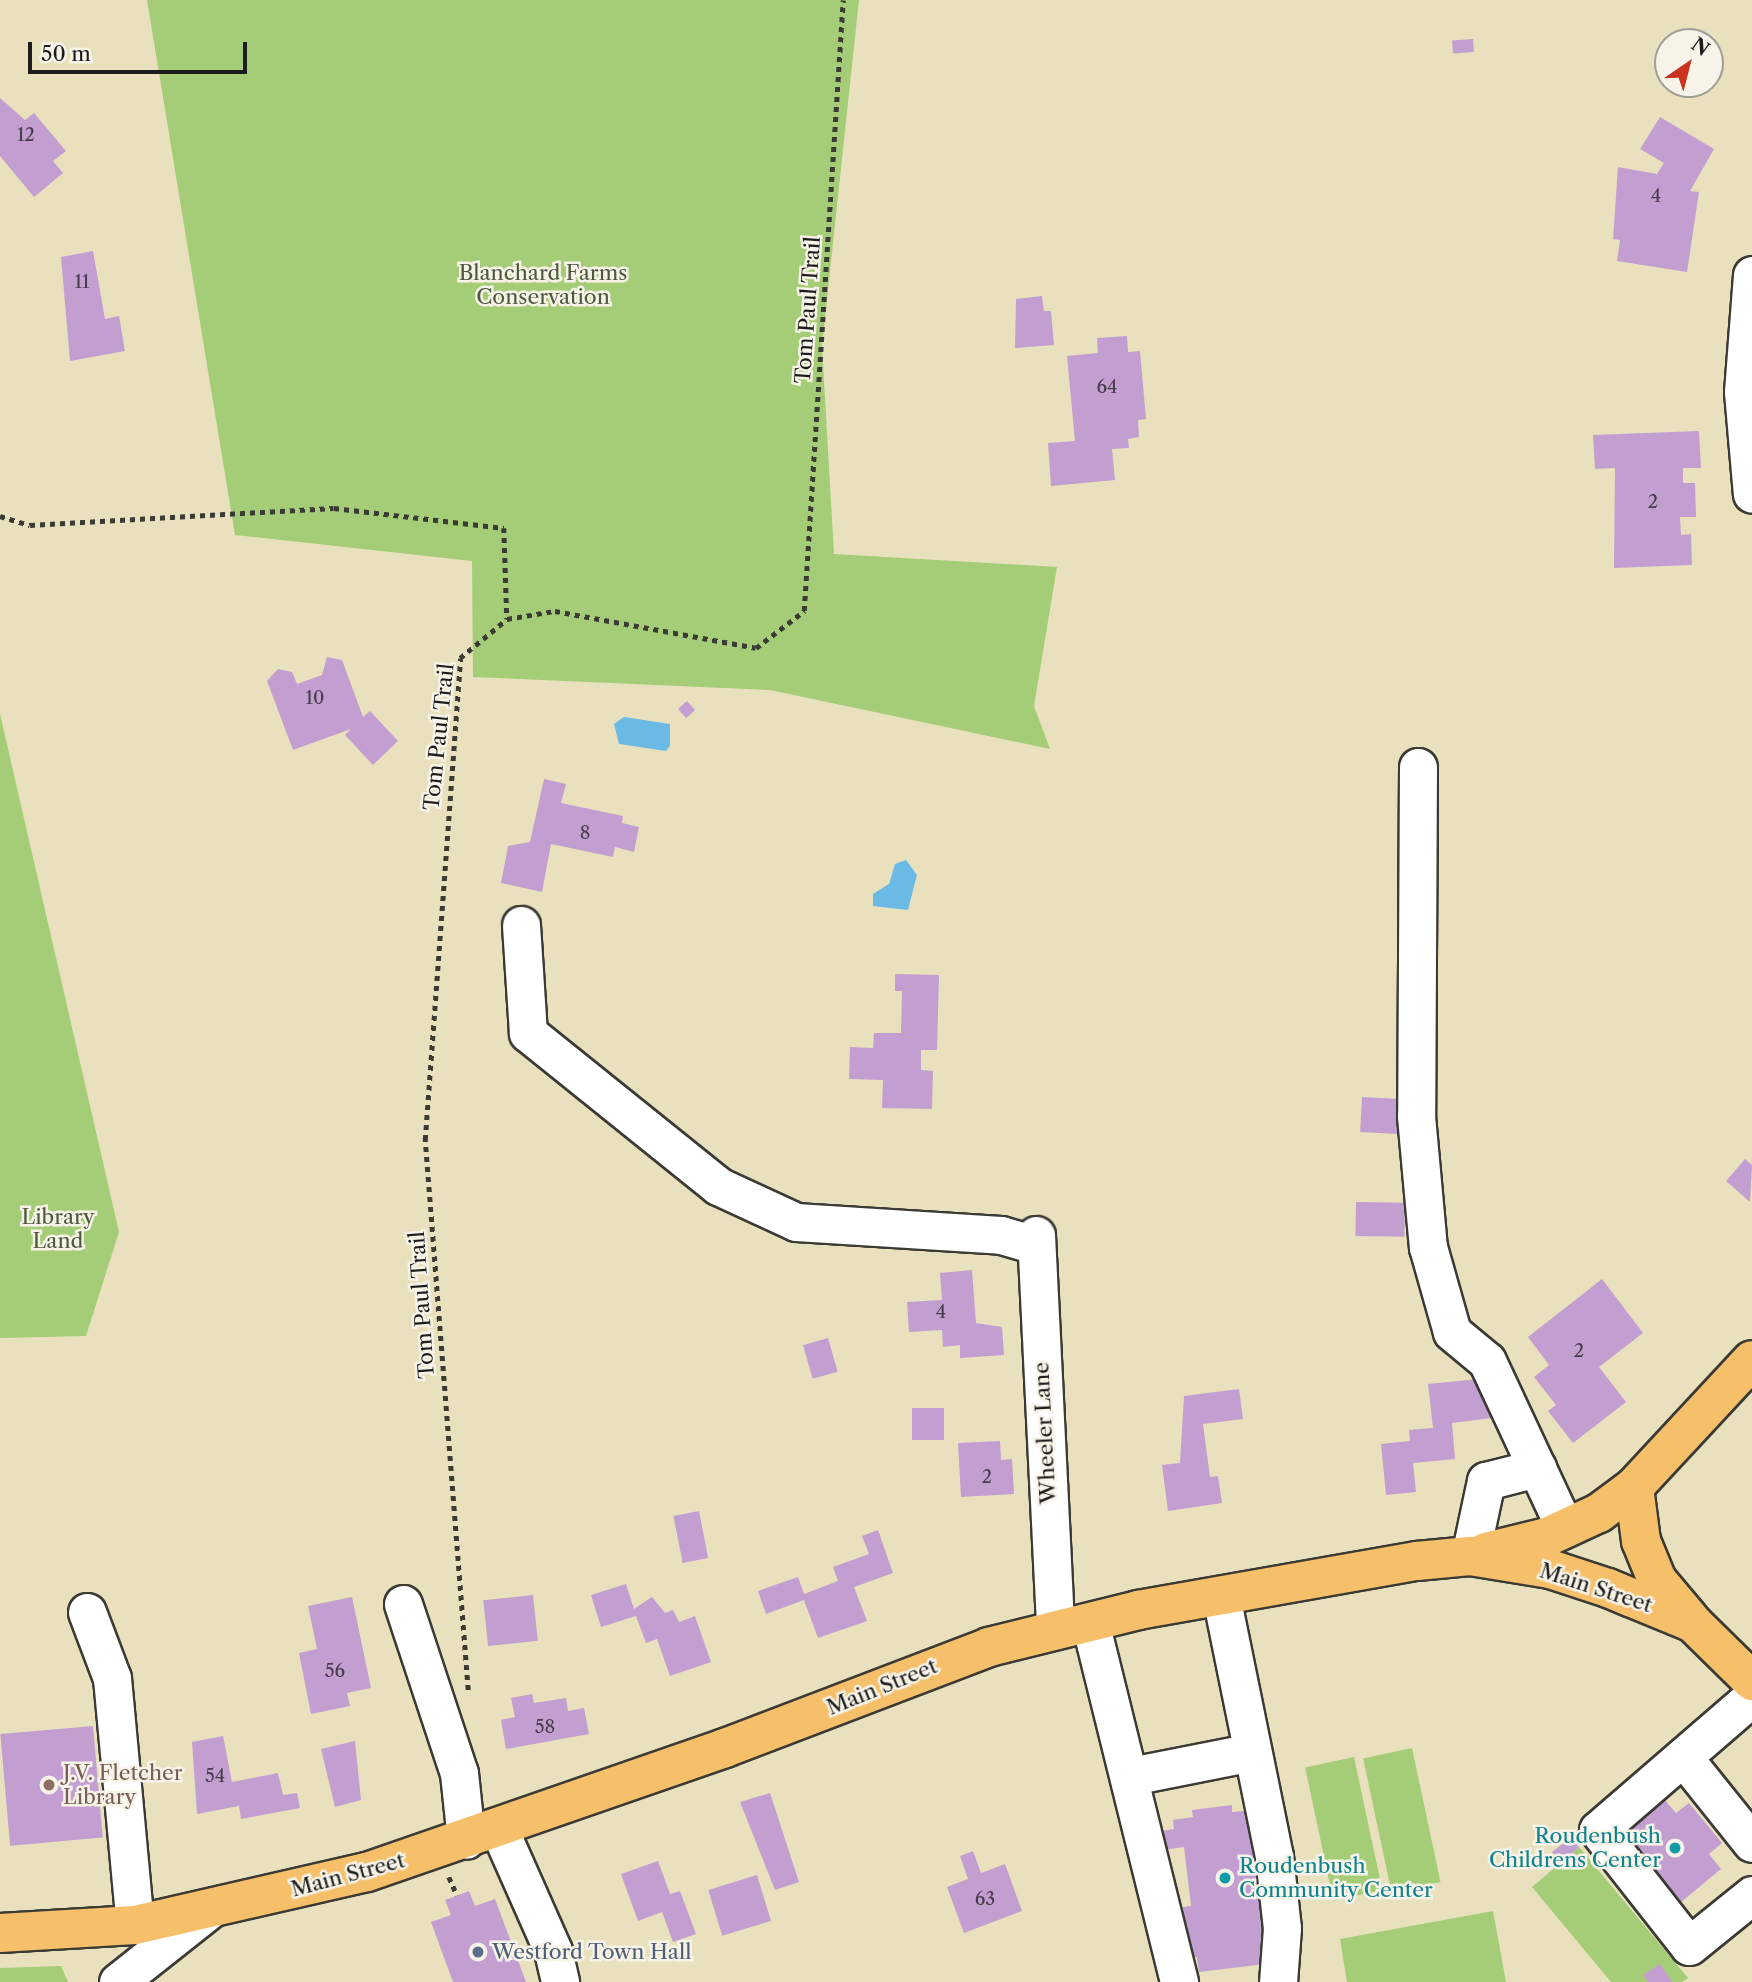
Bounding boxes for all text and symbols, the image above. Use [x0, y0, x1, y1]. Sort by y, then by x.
scale bar [32, 28, 250, 72]
north arrow [1654, 28, 1724, 98]
text: N [1687, 33, 1714, 61]
text: 50 m [41, 41, 91, 66]
house number: 12 [17, 124, 35, 146]
house number: 4 [1651, 185, 1661, 207]
street label: Tom Paul Trail [790, 235, 826, 385]
park label: Blanchard Farms Conservation [459, 260, 627, 310]
house number: 11 [74, 271, 90, 293]
house number: 64 [1097, 376, 1117, 398]
house number: 2 [1648, 491, 1658, 513]
street label: Tom Paul Trail [419, 662, 459, 812]
house number: 10 [306, 687, 324, 709]
house number: 8 [580, 822, 590, 844]
park label: Library Land [21, 1204, 95, 1254]
street label: Tom Paul Trail [404, 1230, 440, 1380]
house number: 4 [936, 1301, 946, 1323]
house number: 2 [1574, 1340, 1584, 1362]
street label: Wheeler Lane [1029, 1361, 1061, 1505]
house number: 2 [982, 1466, 992, 1488]
street label: Main Street [1537, 1558, 1655, 1618]
street label: Main Street [823, 1653, 941, 1721]
house number: 56 [325, 1660, 345, 1682]
house number: 58 [535, 1716, 555, 1738]
place label: J.V. Fletcher Library [63, 1760, 183, 1810]
house number: 54 [205, 1765, 225, 1787]
marker: J.V. Fletcher Library [41, 1777, 57, 1793]
place label: Roudenbush Childrens Center [1489, 1823, 1661, 1873]
marker: Roudenbush Childrens Center [1667, 1840, 1683, 1856]
street label: Main Street [288, 1848, 408, 1902]
place label: Roudenbush Community Center [1239, 1853, 1433, 1903]
marker: Roudenbush Community Center [1217, 1870, 1233, 1886]
house number: 63 [975, 1888, 995, 1910]
place label: Westford Town Hall [492, 1939, 692, 1965]
marker: Westford Town Hall [470, 1944, 486, 1960]

